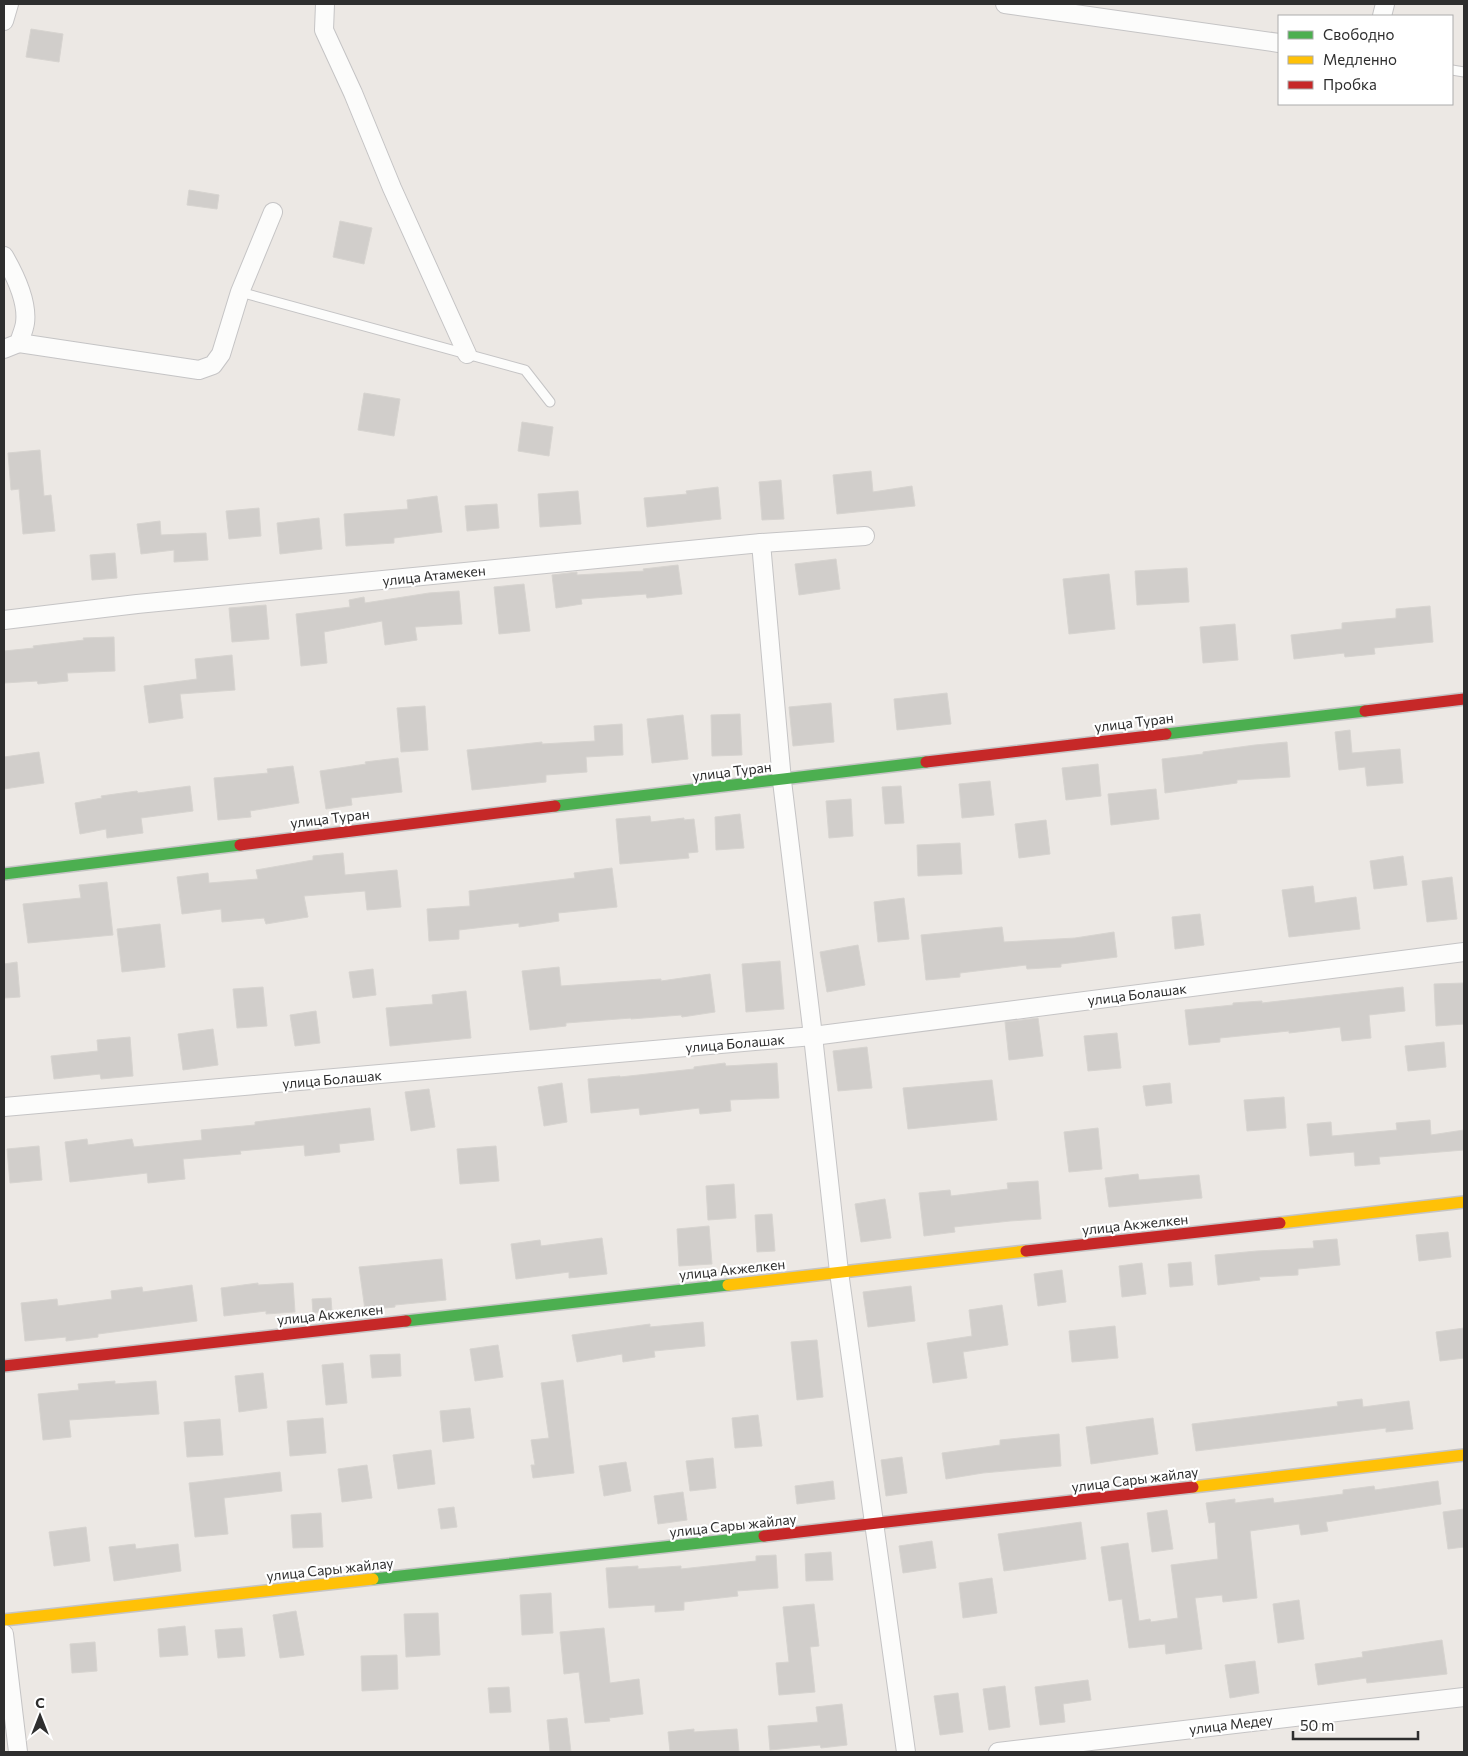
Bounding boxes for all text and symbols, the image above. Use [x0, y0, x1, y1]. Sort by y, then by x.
legend [1278, 15, 1453, 105]
text: Свободно [1323, 25, 1394, 43]
text: Медленно [1323, 50, 1397, 68]
text: Пробка [1323, 75, 1377, 93]
street label: улица Атамекен [382, 561, 486, 589]
street label: улица Туран [1093, 709, 1175, 735]
street label: улица Туран [691, 758, 773, 784]
street label: улица Туран [289, 805, 371, 831]
street label: улица Болашак [1086, 979, 1188, 1009]
street label: улица Болашак [685, 1030, 786, 1056]
street label: улица Болашак [282, 1066, 383, 1092]
street label: улица Акжелкен [1081, 1210, 1189, 1238]
street label: улица Акжелкен [678, 1255, 786, 1283]
street label: улица Акжелкен [276, 1300, 384, 1328]
street label: улица Сары жайлау [1071, 1463, 1199, 1495]
street label: улица Сары жайлау [669, 1510, 797, 1540]
street label: улица Сары жайлау [266, 1554, 394, 1584]
north arrow [15, 1691, 65, 1741]
text: С [35, 1694, 45, 1711]
scale bar [1293, 1708, 1418, 1740]
street label: улица Медеу [1188, 1710, 1274, 1738]
text: 50 m [1300, 1716, 1334, 1734]

